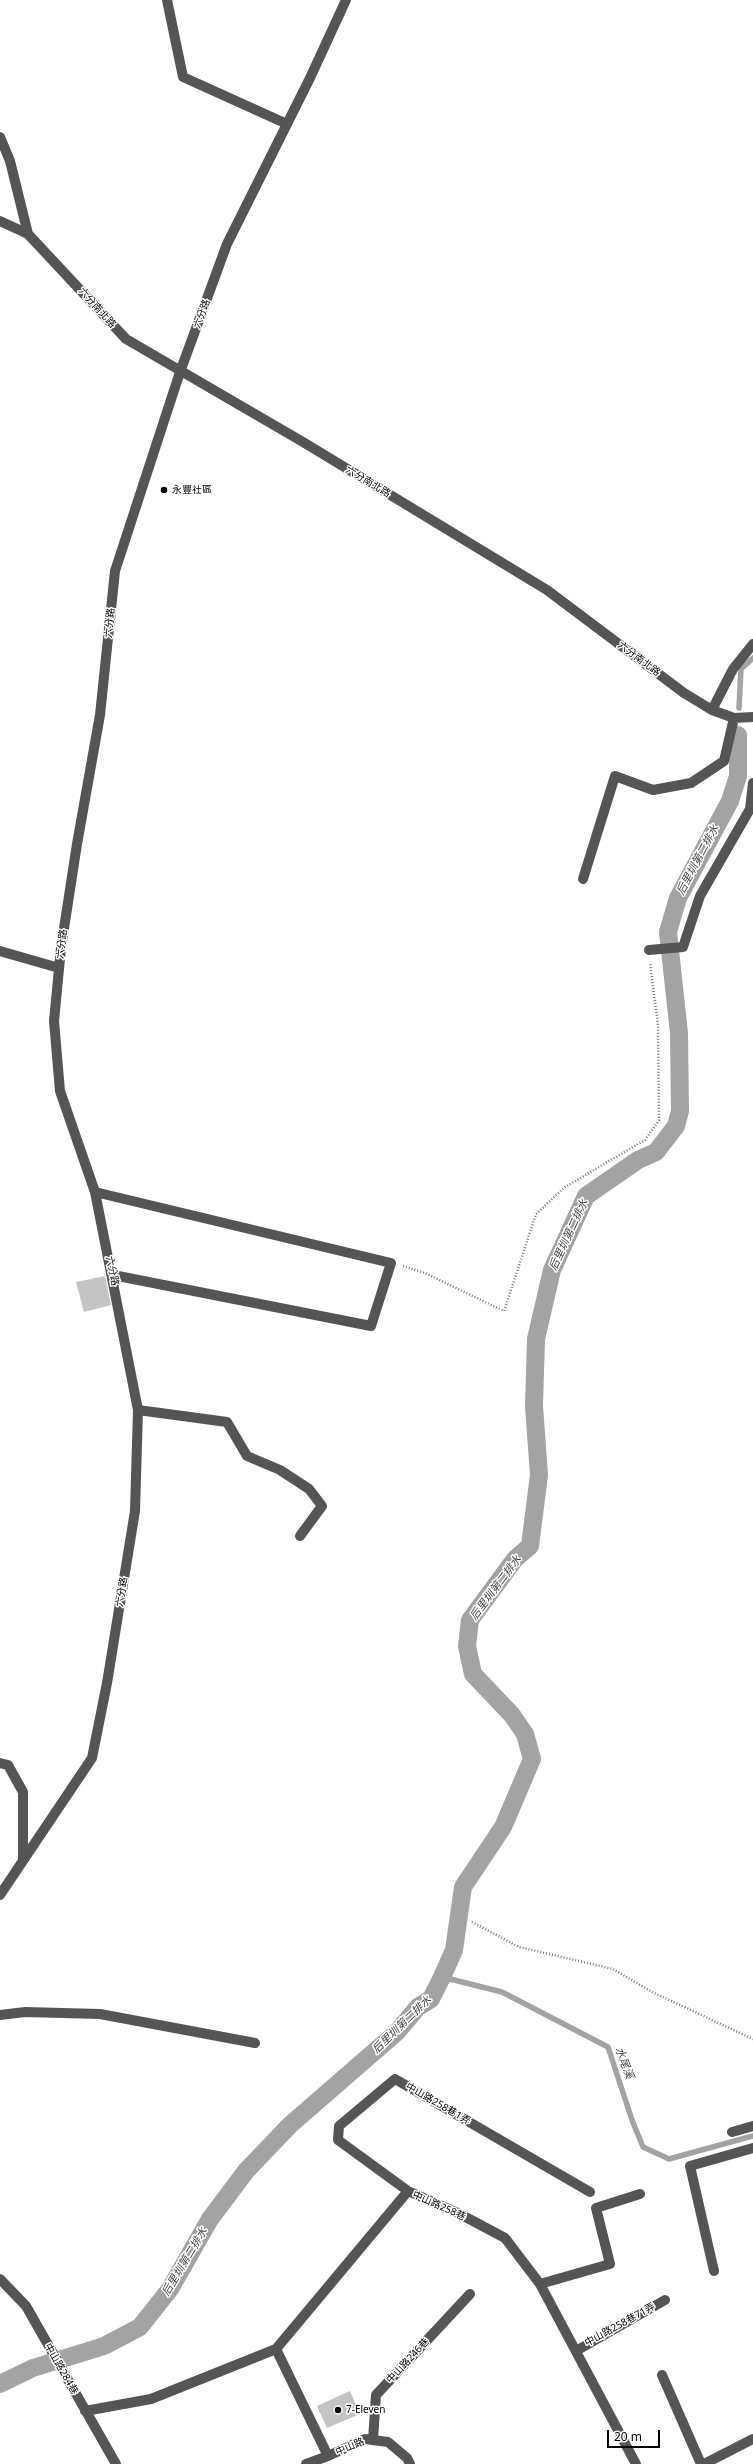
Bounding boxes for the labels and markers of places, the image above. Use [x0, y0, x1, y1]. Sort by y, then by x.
place label: 永豐社區 [172, 484, 212, 496]
marker: 永豐社區 [159, 485, 169, 495]
place label: 7-Eleven [346, 2404, 385, 2416]
marker: 7-Eleven [333, 2405, 343, 2415]

